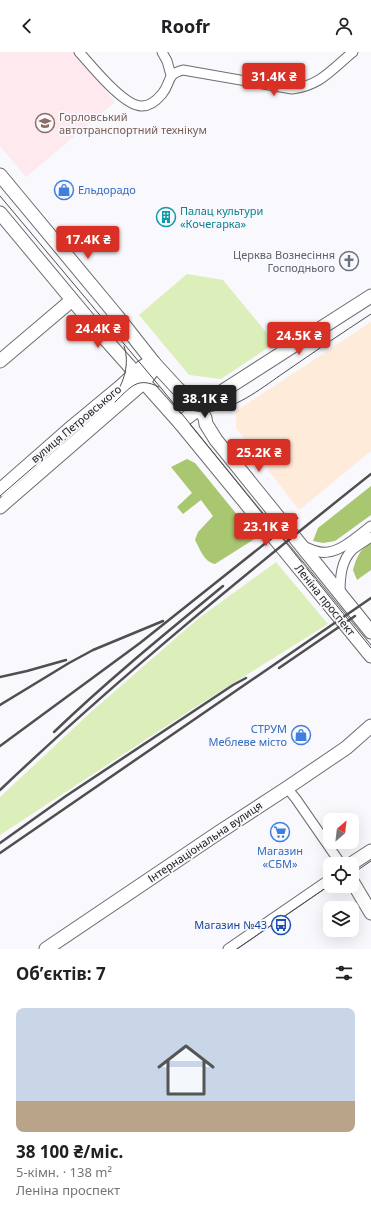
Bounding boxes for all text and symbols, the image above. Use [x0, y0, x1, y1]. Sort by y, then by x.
text: Roofr [161, 14, 210, 38]
icon: back [16, 15, 38, 37]
icon: person [333, 15, 355, 37]
pin: 31.4K ₴ [237, 63, 311, 97]
text: 31.4K ₴ [251, 67, 297, 85]
place label: Горловський автотранспортний технікум [59, 109, 207, 137]
school or university icon: Горловський автотранспортний технікум [34, 112, 56, 134]
shop icon: Ельдорадо [53, 179, 75, 201]
place label: Ельдорадо [78, 182, 136, 197]
place label: Палац культури «Кочегарка» [180, 203, 263, 231]
building icon: Палац культури «Кочегарка» [155, 206, 177, 228]
pin: 17.4K ₴ [51, 226, 125, 260]
text: 17.4K ₴ [65, 230, 111, 248]
place label: Церква Вознесіння Господнього [233, 247, 335, 275]
church icon: Церква Вознесіння Господнього [338, 250, 360, 272]
pin: 24.4K ₴ [61, 315, 135, 349]
text: 24.4K ₴ [75, 319, 121, 337]
pin: 24.5K ₴ [262, 322, 336, 356]
text: 24.5K ₴ [276, 326, 322, 344]
street label: вулиця Петровського [27, 381, 124, 466]
pin: 38.1K ₴ [168, 385, 242, 419]
text: 38.1K ₴ [182, 389, 228, 407]
pin: 25.2K ₴ [222, 439, 296, 473]
text: 25.2K ₴ [236, 443, 282, 461]
pin: 23.1K ₴ [229, 513, 303, 547]
text: 23.1K ₴ [243, 517, 289, 535]
street label: Леніна проспект [292, 561, 359, 639]
place label: СТРУМ Меблеве місто [209, 721, 287, 749]
shop icon: СТРУМ Меблеве місто [290, 724, 312, 746]
street label: Інтернаціональна вулиця [144, 798, 265, 886]
north arrow [323, 813, 359, 849]
map controls [323, 813, 359, 937]
supermarket icon: Магазин «СБМ» [269, 821, 291, 843]
place label: Магазин «СБМ» [257, 843, 303, 871]
button: locate [323, 857, 359, 893]
button: layers [323, 901, 359, 937]
bus stop icon: Магазин №43 [270, 914, 292, 936]
place label: Магазин №43 [194, 917, 267, 932]
text: Об’єктів: 7 [16, 962, 106, 985]
icon: filters [333, 962, 355, 984]
icon: home [150, 1034, 222, 1106]
text: 38 100 ₴/міс. [16, 1140, 123, 1163]
text: 5-кімн. · 138 m² [16, 1163, 112, 1181]
text: Леніна проспект [16, 1181, 120, 1199]

